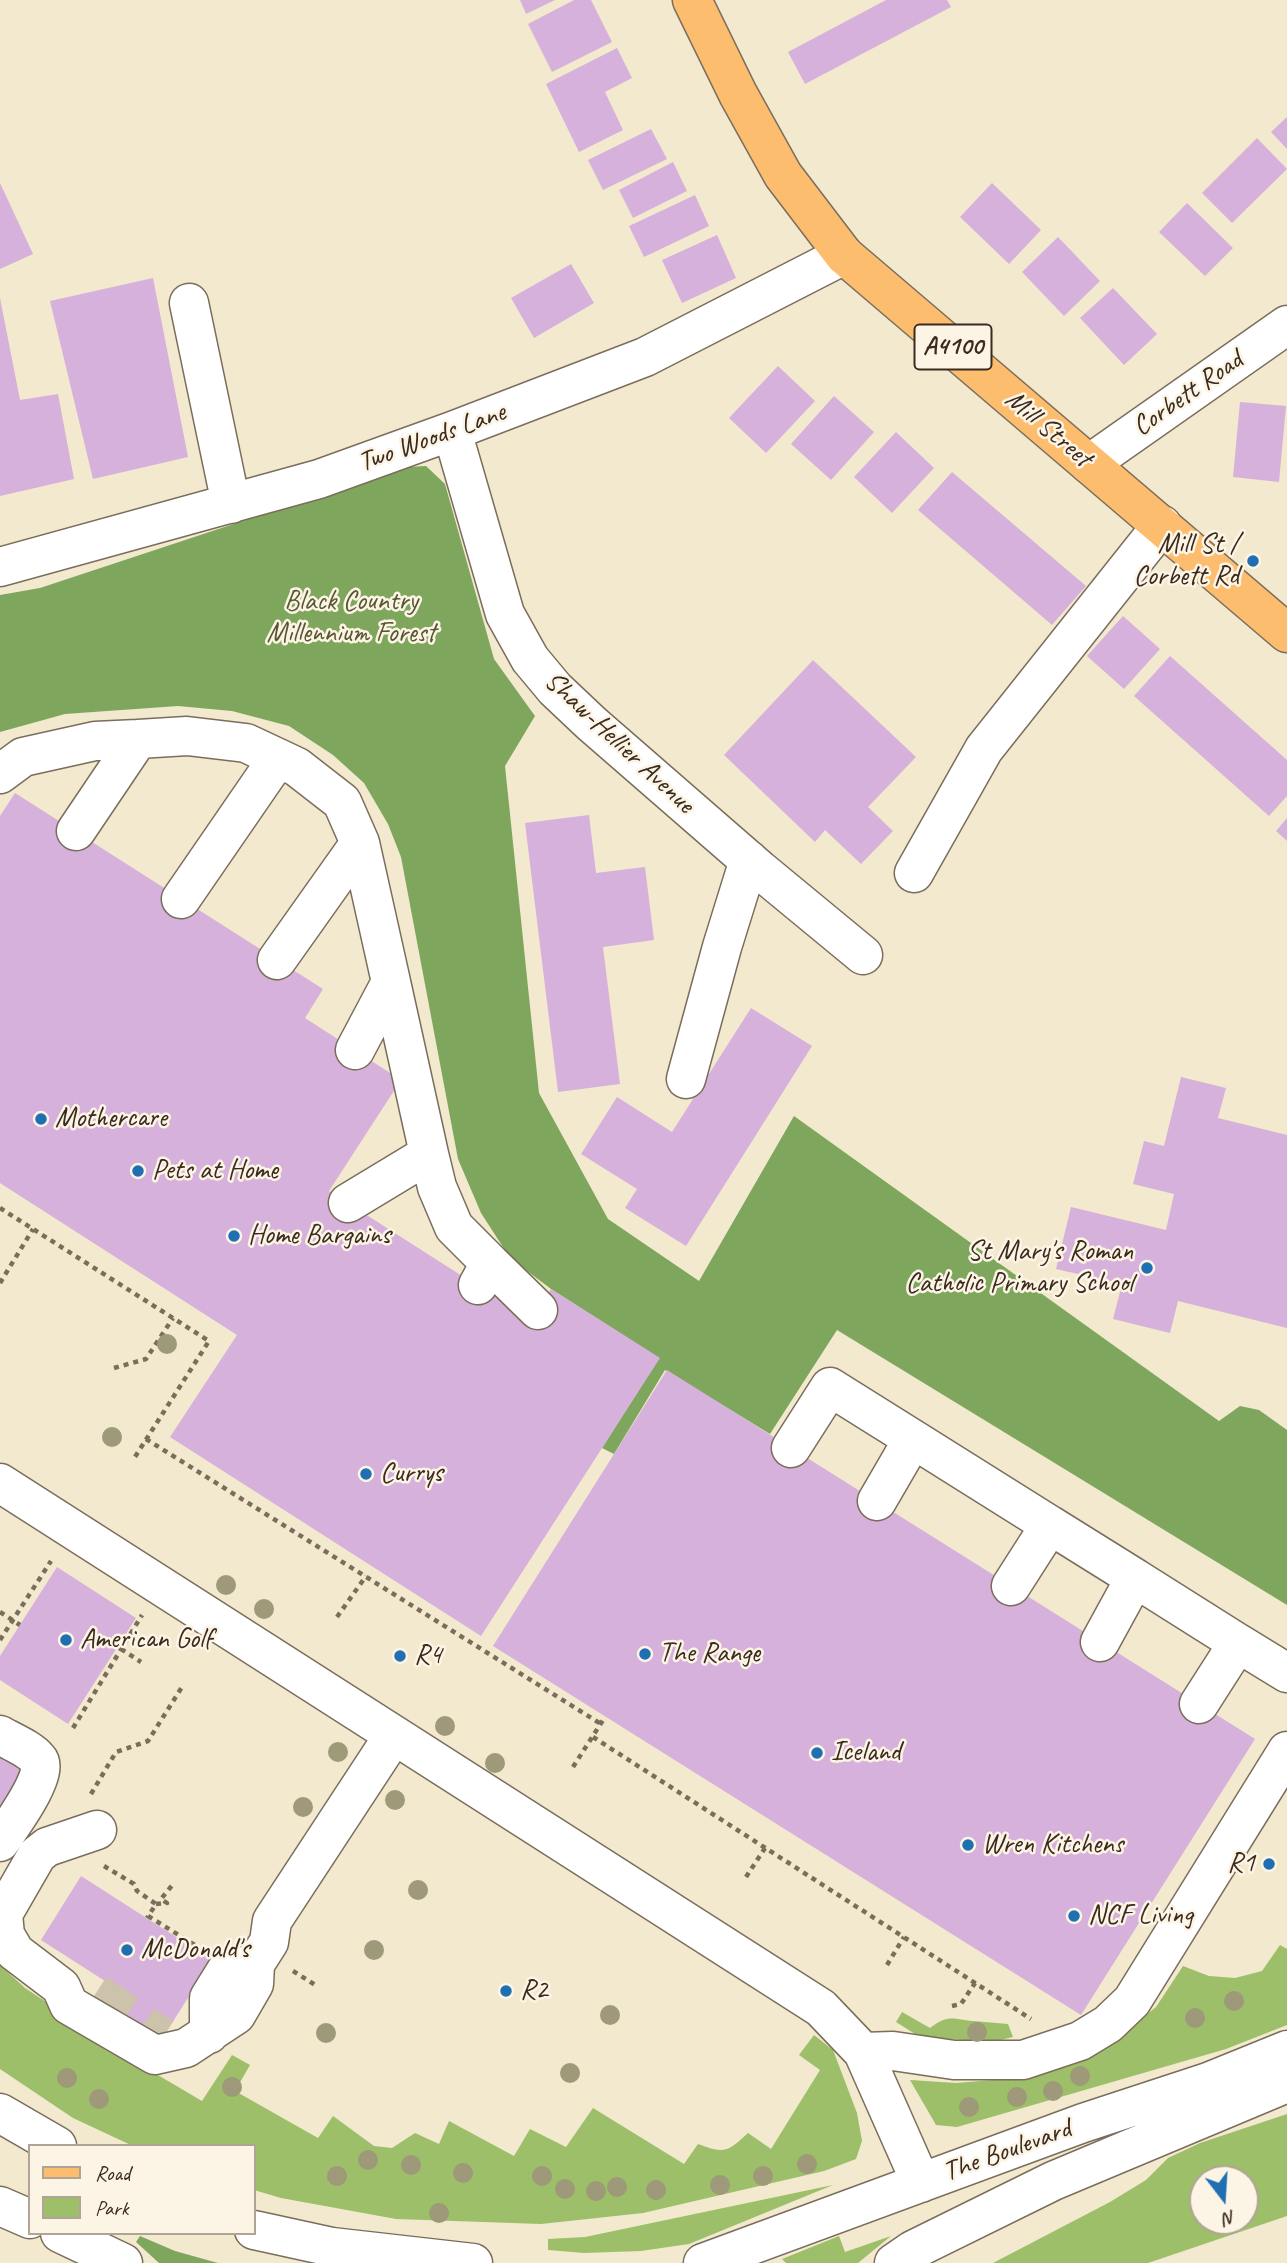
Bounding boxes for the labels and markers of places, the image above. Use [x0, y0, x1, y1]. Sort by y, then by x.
place label: Mill St / Corbett Rd [1133, 528, 1239, 594]
marker: Mill St / Corbett Rd [1245, 553, 1261, 569]
place label: Mothercare [55, 1102, 167, 1136]
marker: Mothercare [33, 1111, 49, 1127]
place label: Pets at Home [152, 1154, 278, 1188]
marker: Pets at Home [130, 1163, 146, 1179]
place label: Home Bargains [248, 1219, 391, 1253]
marker: Home Bargains [226, 1228, 242, 1244]
place label: St Mary's Roman Catholic Primary School [906, 1235, 1133, 1301]
marker: St Mary's Roman Catholic Primary School [1139, 1260, 1155, 1276]
place label: Currys [380, 1457, 443, 1491]
marker: Currys [358, 1466, 374, 1482]
place label: American Golf [80, 1623, 212, 1657]
marker: American Golf [58, 1632, 74, 1648]
place label: The Range [659, 1637, 760, 1671]
place label: R4 [414, 1639, 442, 1673]
marker: The Range [637, 1646, 653, 1662]
marker: R4 [392, 1648, 408, 1664]
place label: Iceland [831, 1736, 901, 1770]
marker: Iceland [809, 1745, 825, 1761]
place label: Wren Kitchens [982, 1828, 1123, 1862]
marker: Wren Kitchens [960, 1837, 976, 1853]
place label: R1 [1227, 1847, 1255, 1881]
marker: R1 [1261, 1856, 1277, 1872]
place label: NCF Living [1088, 1899, 1193, 1933]
marker: NCF Living [1066, 1908, 1082, 1924]
place label: McDonald's [141, 1933, 250, 1967]
marker: McDonald's [119, 1942, 135, 1958]
place label: R2 [520, 1974, 548, 2008]
marker: R2 [498, 1983, 514, 1999]

